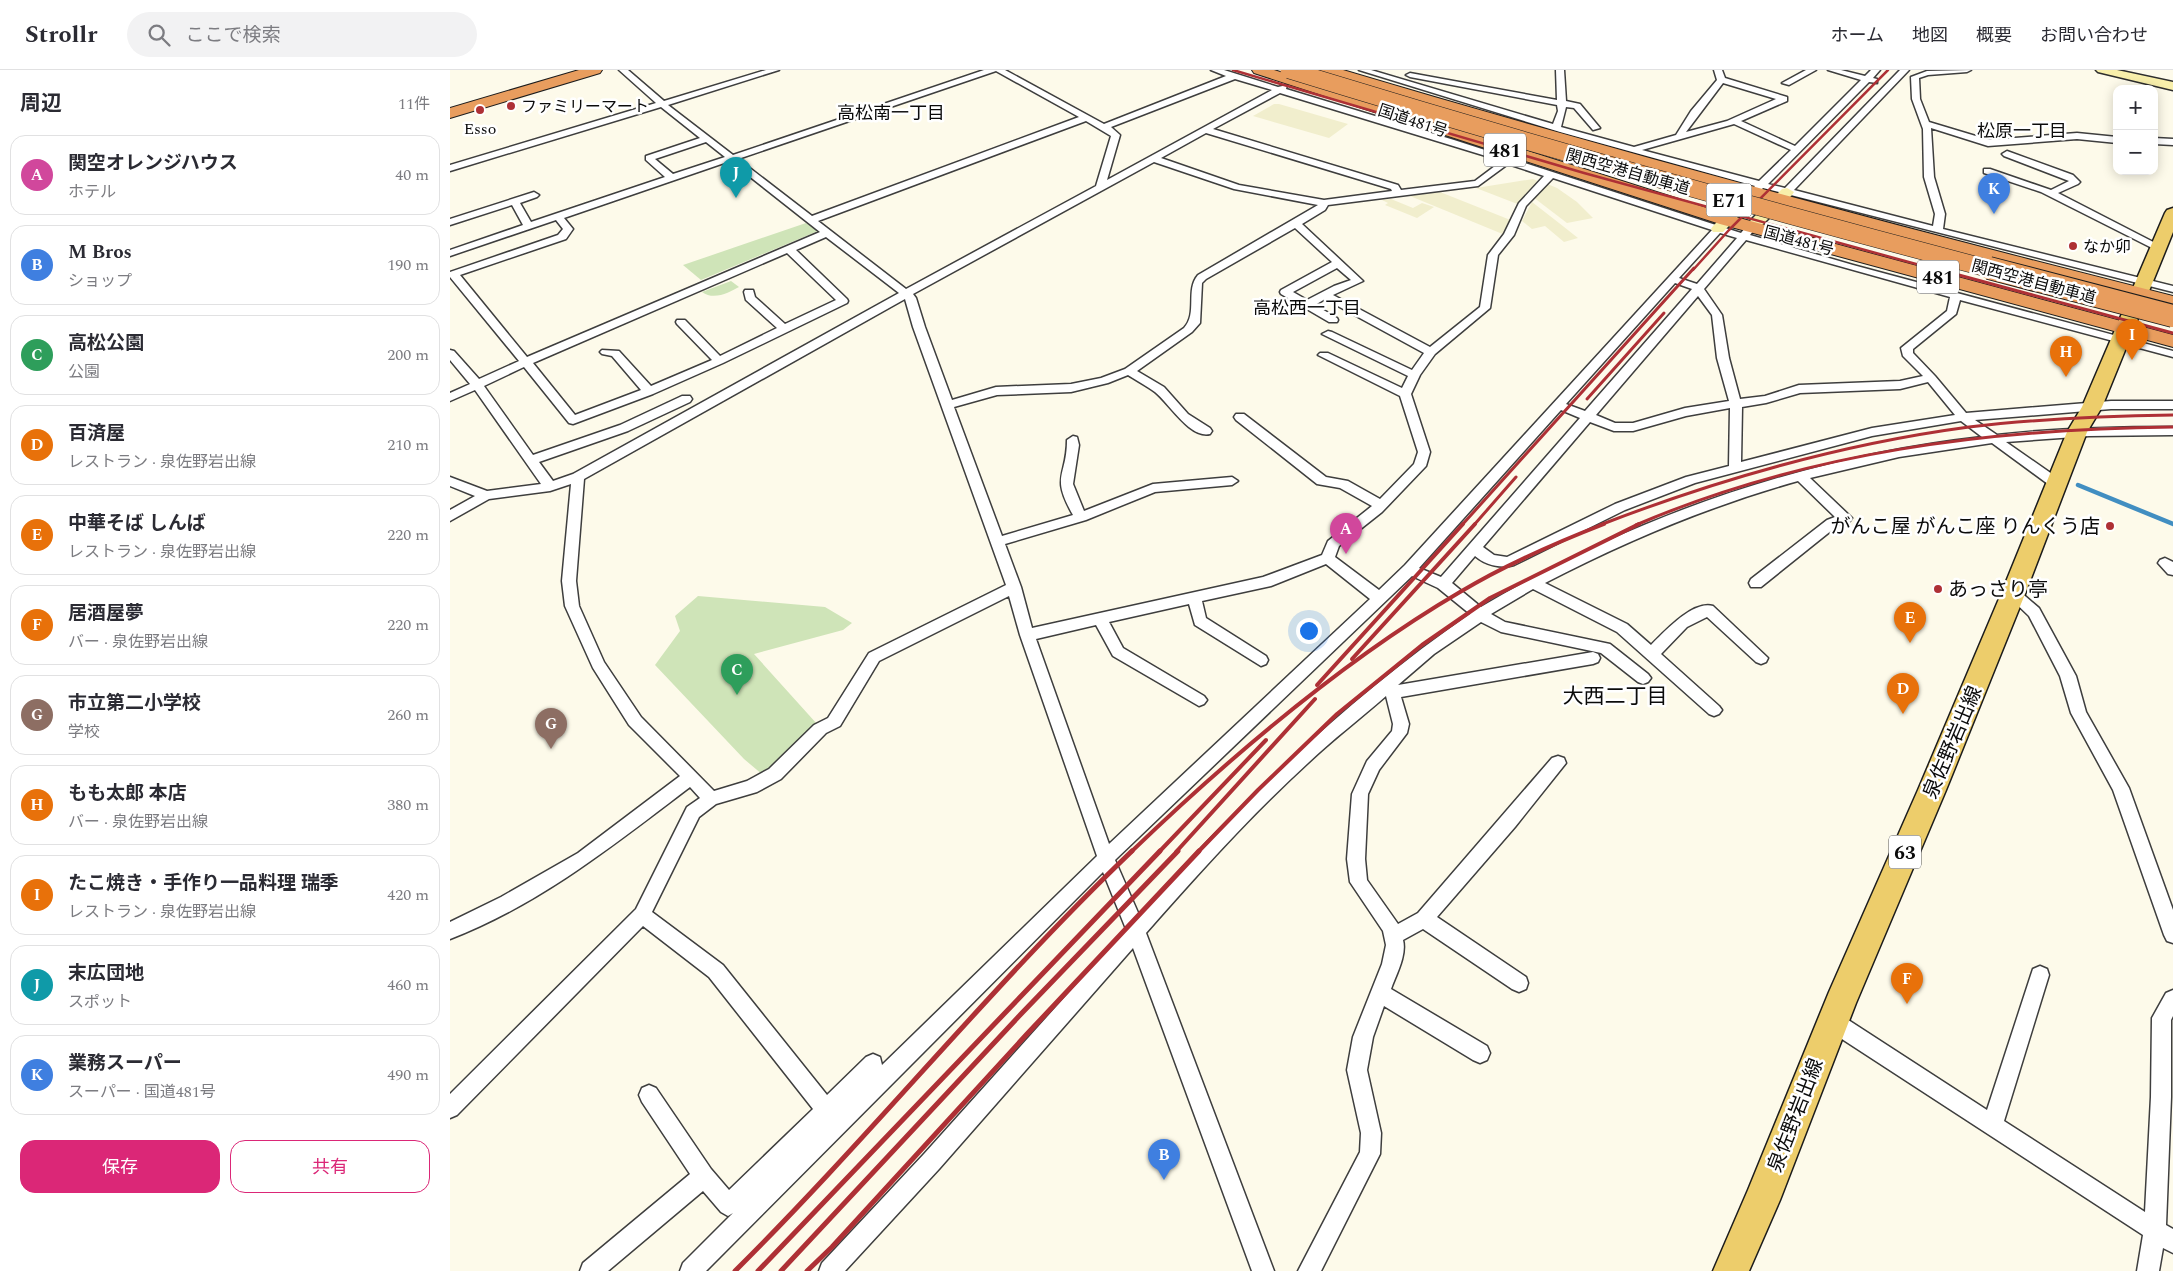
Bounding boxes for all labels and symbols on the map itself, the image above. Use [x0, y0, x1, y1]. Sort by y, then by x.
place label: ファミリーマート [521, 95, 649, 119]
street label: 国道481号 [1375, 98, 1451, 143]
marker: ファミリーマート [505, 100, 517, 112]
district label: 高松南一丁目 [837, 100, 945, 127]
marker: Esso [474, 104, 486, 116]
place label: Esso [464, 117, 496, 141]
district label: 松原一丁目 [1977, 118, 2067, 145]
road number: 481 [1484, 134, 1526, 166]
street label: 関西空港自動車道 [1563, 143, 1693, 201]
pin: J [720, 157, 752, 198]
pin: K [1978, 173, 2010, 214]
road number: E71 [1706, 184, 1752, 216]
street label: 国道481号 [1761, 220, 1837, 262]
place label: なか卯 [2083, 235, 2131, 259]
marker: なか卯 [2067, 240, 2079, 252]
street label: 関西空港自動車道 [1969, 254, 2099, 310]
road number: 481 [1917, 260, 1959, 293]
district label: 高松西一丁目 [1253, 295, 1361, 322]
pin: I [2116, 319, 2148, 360]
pin: H [2050, 336, 2082, 377]
place label: がんこ屋 がんこ座 りんくう店 [1830, 512, 2100, 542]
pin: A [1330, 513, 1362, 554]
marker: がんこ屋 がんこ座 りんくう店 [2104, 520, 2116, 532]
place label: あっさり亭 [1948, 575, 2048, 605]
marker: あっさり亭 [1932, 583, 1944, 595]
pin: E [1894, 602, 1926, 643]
your location [1296, 618, 1322, 644]
pin: C [721, 654, 753, 695]
pin: D [1887, 673, 1919, 714]
district label: 大西二丁目 [1563, 681, 1668, 713]
street label: 泉佐野岩出線 [1916, 681, 1990, 803]
pin: G [535, 708, 567, 749]
road number: 63 [1889, 836, 1921, 869]
pin: F [1891, 963, 1923, 1004]
street label: 泉佐野岩出線 [1760, 1054, 1831, 1177]
pin: B [1148, 1139, 1180, 1180]

